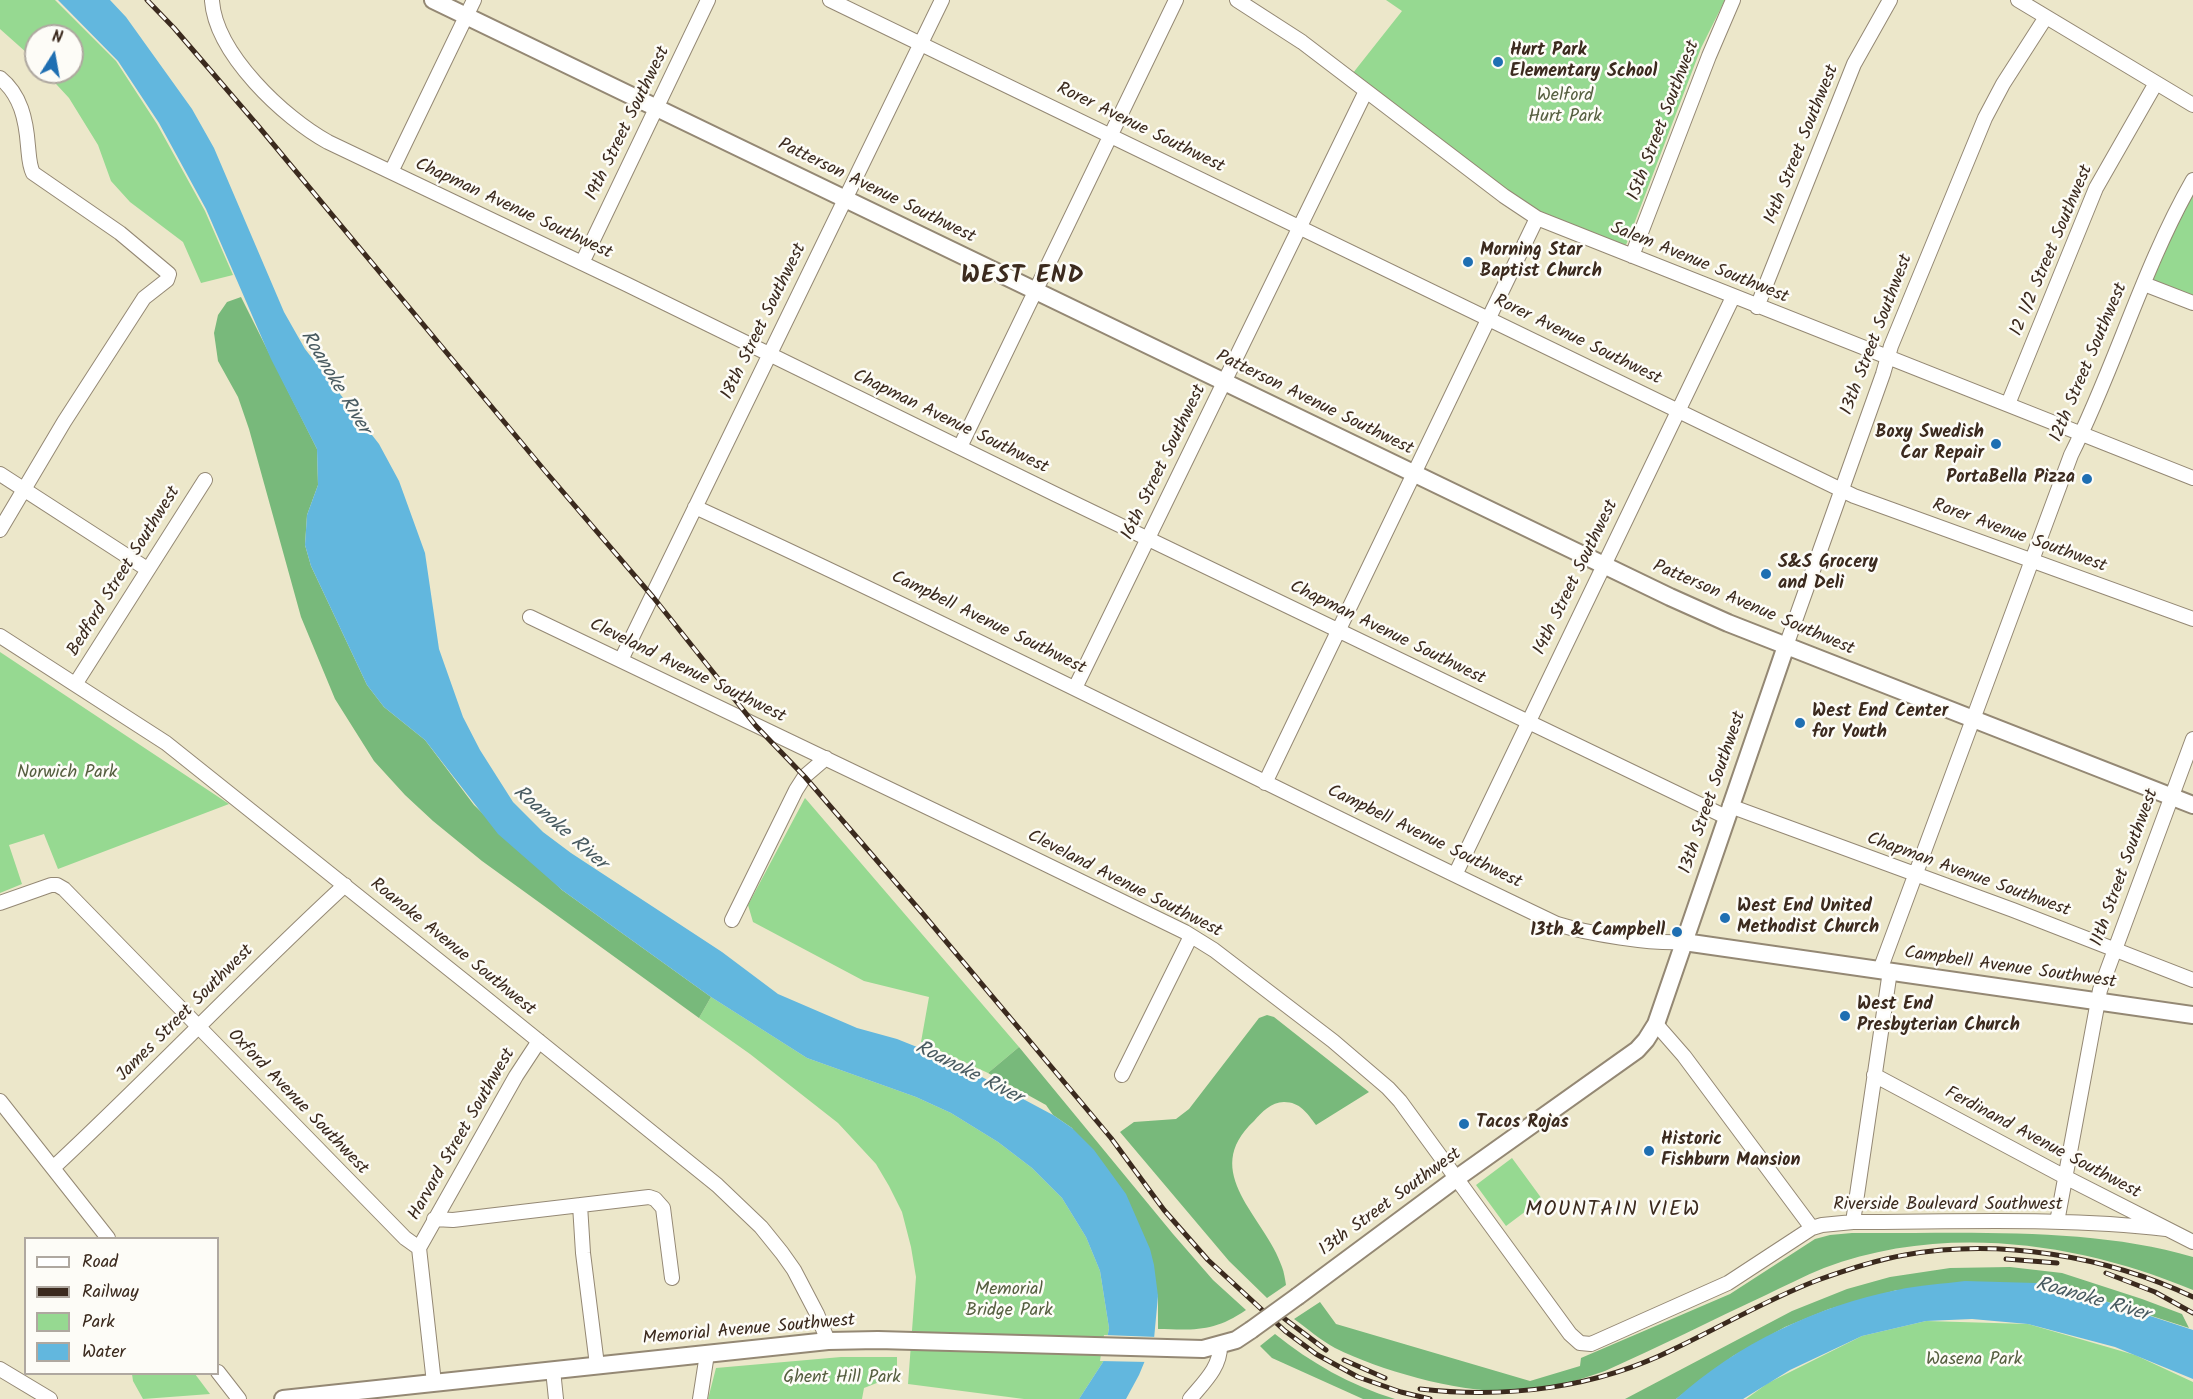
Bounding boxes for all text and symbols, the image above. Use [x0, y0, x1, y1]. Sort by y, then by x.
north arrow [24, 24, 84, 84]
text: N [50, 25, 64, 51]
street label: 15th Street Southwest [1624, 38, 1706, 204]
place label: Hurt Park Elementary School [1510, 41, 1657, 84]
street label: 19th Street Southwest [582, 43, 676, 205]
marker: Hurt Park Elementary School [1491, 55, 1505, 69]
street label: 14th Street Southwest [1761, 62, 1845, 228]
street label: Rorer Avenue Southwest [1053, 79, 1227, 179]
park label: Welford Hurt Park [1528, 86, 1602, 128]
street label: Patterson Avenue Southwest [774, 135, 978, 249]
street label: Chapman Avenue Southwest [411, 155, 615, 265]
street label: 12 1/2 Street Southwest [2007, 162, 2099, 340]
street label: Salem Avenue Southwest [1607, 218, 1791, 310]
street label: 18th Street Southwest [718, 240, 812, 404]
place label: Morning Star Baptist Church [1480, 241, 1602, 284]
street label: 13th Street Southwest [1837, 252, 1919, 418]
marker: Morning Star Baptist Church [1461, 255, 1475, 269]
district label: WEST END [961, 264, 1085, 292]
street label: 12th Street Southwest [2047, 280, 2133, 446]
street label: Rorer Avenue Southwest [1490, 291, 1664, 391]
water label: Roanoke River [294, 327, 374, 439]
street label: Patterson Avenue Southwest [1212, 347, 1416, 461]
street label: Chapman Avenue Southwest [849, 366, 1051, 480]
street label: 16th Street Southwest [1118, 382, 1212, 544]
place label: Boxy Swedish Car Repair [1875, 423, 1984, 466]
marker: Boxy Swedish Car Repair [1989, 437, 2003, 451]
place label: PortaBella Pizza [1946, 468, 2075, 490]
marker: PortaBella Pizza [2080, 472, 2094, 486]
street label: Bedford Street Southwest [64, 483, 186, 661]
street label: Rorer Avenue Southwest [1929, 495, 2109, 579]
street label: 14th Street Southwest [1530, 497, 1624, 659]
place label: S&S Grocery and Deli [1778, 553, 1878, 596]
street label: Patterson Avenue Southwest [1649, 557, 1857, 661]
street label: Campbell Avenue Southwest [887, 567, 1089, 681]
marker: S&S Grocery and Deli [1759, 567, 1773, 581]
street label: Chapman Avenue Southwest [1286, 577, 1488, 691]
street label: Cleveland Avenue Southwest [585, 615, 789, 729]
place label: West End Center for Youth [1812, 702, 1948, 744]
street label: 13th Street Southwest [1676, 709, 1752, 877]
marker: West End Center for Youth [1793, 716, 1807, 730]
park label: Norwich Park [17, 763, 117, 785]
street label: Campbell Avenue Southwest [1323, 781, 1525, 895]
water label: Roanoke River [507, 782, 611, 876]
street label: 11th Street Southwest [2087, 786, 2165, 950]
street label: Cleveland Avenue Southwest [1023, 826, 1225, 944]
street label: Chapman Avenue Southwest [1863, 829, 2073, 923]
street label: Roanoke Avenue Southwest [365, 875, 539, 1021]
place label: West End United Methodist Church [1737, 897, 1879, 940]
marker: West End United Methodist Church [1718, 911, 1732, 925]
place label: 13th & Campbell [1530, 921, 1665, 943]
marker: 13th & Campbell [1670, 925, 1684, 939]
street label: James Street Southwest [113, 941, 259, 1087]
street label: Campbell Avenue Southwest [1903, 943, 2117, 995]
place label: West End Presbyterian Church [1857, 995, 2020, 1038]
marker: West End Presbyterian Church [1838, 1009, 1852, 1023]
street label: Oxford Avenue Southwest [222, 1026, 372, 1180]
water label: Roanoke River [911, 1037, 1025, 1111]
street label: Harvard Street Southwest [405, 1045, 521, 1225]
street label: Ferdinand Avenue Southwest [1940, 1083, 2144, 1205]
place label: Tacos Rojas [1476, 1113, 1569, 1135]
marker: Tacos Rojas [1457, 1117, 1471, 1131]
place label: Historic Fishburn Mansion [1661, 1130, 1800, 1172]
street label: 13th Street Southwest [1316, 1144, 1466, 1262]
marker: Historic Fishburn Mansion [1642, 1144, 1656, 1158]
street label: Riverside Boulevard Southwest [1833, 1195, 2063, 1217]
district label: MOUNTAIN VIEW [1525, 1198, 1701, 1224]
legend [24, 1237, 219, 1375]
text: Road [82, 1248, 118, 1277]
water label: Roanoke River [2033, 1273, 2151, 1329]
text: Railway [82, 1278, 139, 1307]
park label: Memorial Bridge Park [965, 1280, 1053, 1322]
text: Park [82, 1308, 115, 1337]
street label: Memorial Avenue Southwest [642, 1311, 856, 1351]
text: Water [82, 1338, 126, 1367]
park label: Wasena Park [1926, 1350, 2022, 1372]
park label: Ghent Hill Park [783, 1368, 901, 1390]

